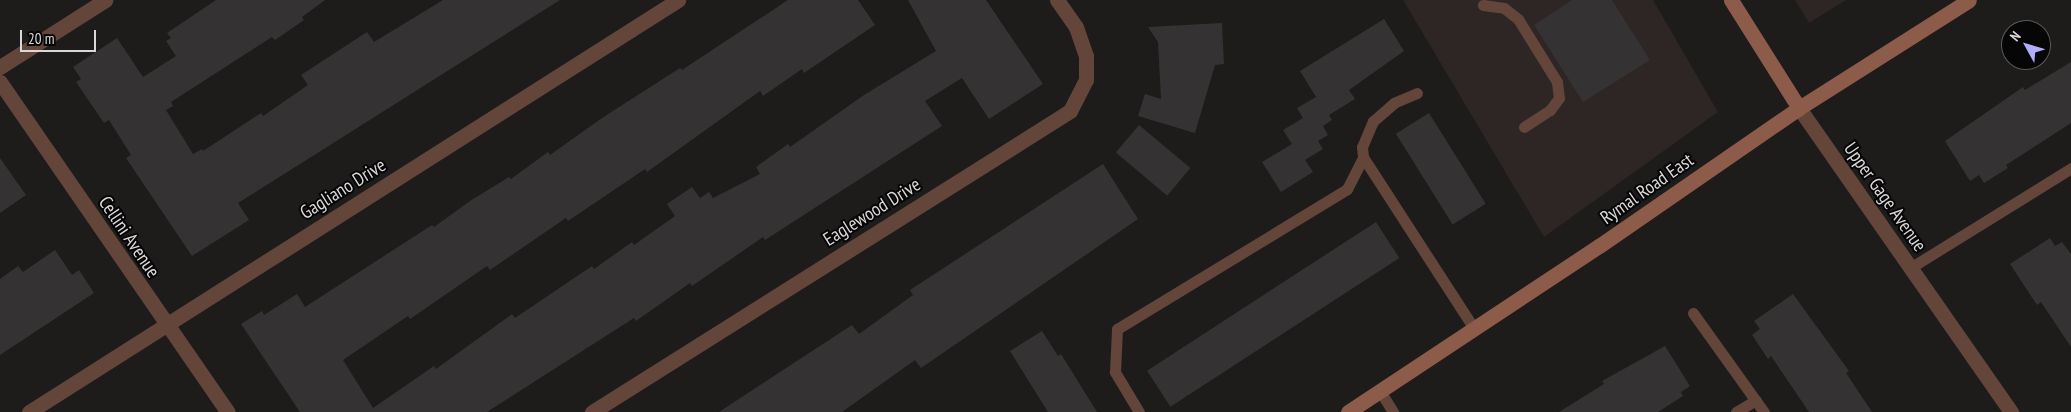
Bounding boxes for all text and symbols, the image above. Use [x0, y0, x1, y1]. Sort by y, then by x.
scale bar [22, 20, 99, 52]
north arrow [2001, 20, 2051, 70]
text: N [2006, 28, 2024, 45]
text: 20 m [28, 29, 54, 48]
street label: Upper Gage Avenue [1839, 138, 1931, 256]
street label: Rymal Road East [1596, 149, 1698, 229]
street label: Gagliano Drive [296, 154, 390, 224]
street label: Eaglewood Drive [819, 173, 925, 251]
street label: Cellini Avenue [93, 192, 165, 282]

